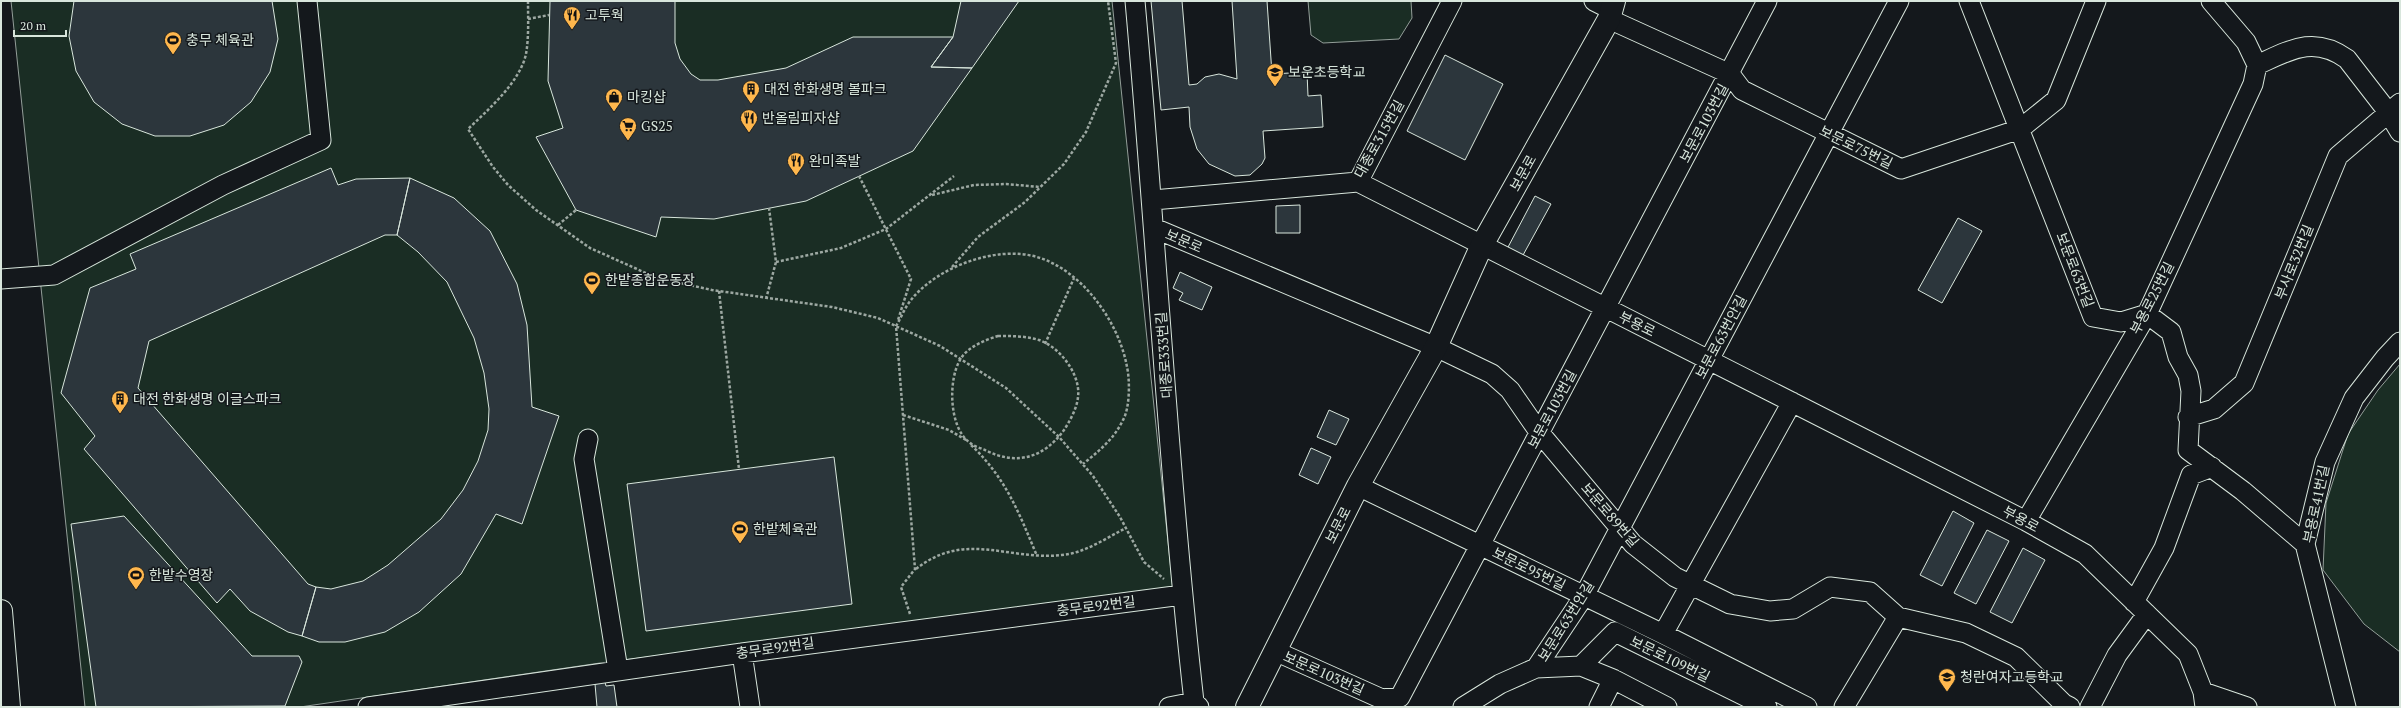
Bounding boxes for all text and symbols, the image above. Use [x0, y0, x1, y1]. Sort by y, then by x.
restaurant icon: 고투웍 [562, 5, 582, 30]
place label: 고투웍 [585, 5, 624, 24]
scale bar [14, 12, 66, 38]
text: 20 m [20, 18, 47, 33]
sports icon: 충무 체육관 [163, 30, 183, 55]
place label: 충무 체육관 [186, 30, 254, 49]
school or university icon: 보운초등학교 [1265, 62, 1285, 87]
place label: 보운초등학교 [1288, 62, 1365, 81]
building icon: 대전 한화생명 볼파크 [741, 79, 761, 104]
place label: 대전 한화생명 볼파크 [764, 79, 887, 98]
street label: 보문로103번길 [1675, 80, 1732, 166]
shop icon: 마킹샵 [604, 87, 624, 112]
place label: 마킹샵 [627, 87, 666, 106]
street label: 대종로315번길 [1349, 96, 1408, 181]
restaurant icon: 반올림피자샵 [739, 108, 759, 133]
place label: 반올림피자샵 [762, 108, 839, 127]
supermarket icon: GS25 [618, 116, 638, 141]
place label: GS25 [641, 116, 673, 135]
street label: 보문로75번길 [1816, 121, 1896, 172]
restaurant icon: 완미족발 [786, 151, 806, 176]
place label: 완미족발 [809, 151, 861, 170]
street label: 보문로 [1505, 151, 1540, 194]
street label: 부사로32번길 [2270, 221, 2317, 302]
street label: 보문로 [1163, 224, 1206, 257]
street label: 보문로63번길 [2052, 229, 2099, 310]
street label: 부용로25번길 [2125, 258, 2178, 337]
sports icon: 한밭종합운동장 [582, 270, 602, 295]
place label: 한밭종합운동장 [605, 270, 695, 289]
street label: 보문로63번안길 [1691, 292, 1751, 382]
street label: 부용로 [1616, 307, 1659, 341]
street label: 대종로333번길 [1151, 311, 1176, 399]
street label: 보문로103번길 [1523, 366, 1580, 452]
building icon: 대전 한화생명 이글스파크 [110, 389, 130, 414]
place label: 대전 한화생명 이글스파크 [133, 389, 282, 408]
street label: 부용로41번길 [2298, 463, 2333, 545]
street label: 보문로89번길 [1577, 479, 1644, 551]
street label: 부용로 [2000, 501, 2043, 536]
street label: 보문로 [1320, 503, 1355, 546]
sports icon: 한밭체육관 [730, 519, 750, 544]
place label: 한밭체육관 [753, 519, 818, 538]
street label: 보문로95번길 [1489, 543, 1569, 594]
sports icon: 한밭수영장 [126, 565, 146, 590]
place label: 한밭수영장 [149, 565, 214, 584]
street label: 보문로63번안길 [1533, 577, 1598, 665]
street label: 충무로92번길 [1055, 591, 1136, 620]
street label: 보문로109번길 [1627, 631, 1713, 686]
street label: 충무로92번길 [734, 633, 816, 662]
street label: 보문로103번길 [1281, 646, 1368, 699]
school or university icon: 청란여자고등학교 [1937, 667, 1957, 692]
place label: 청란여자고등학교 [1960, 667, 2063, 686]

